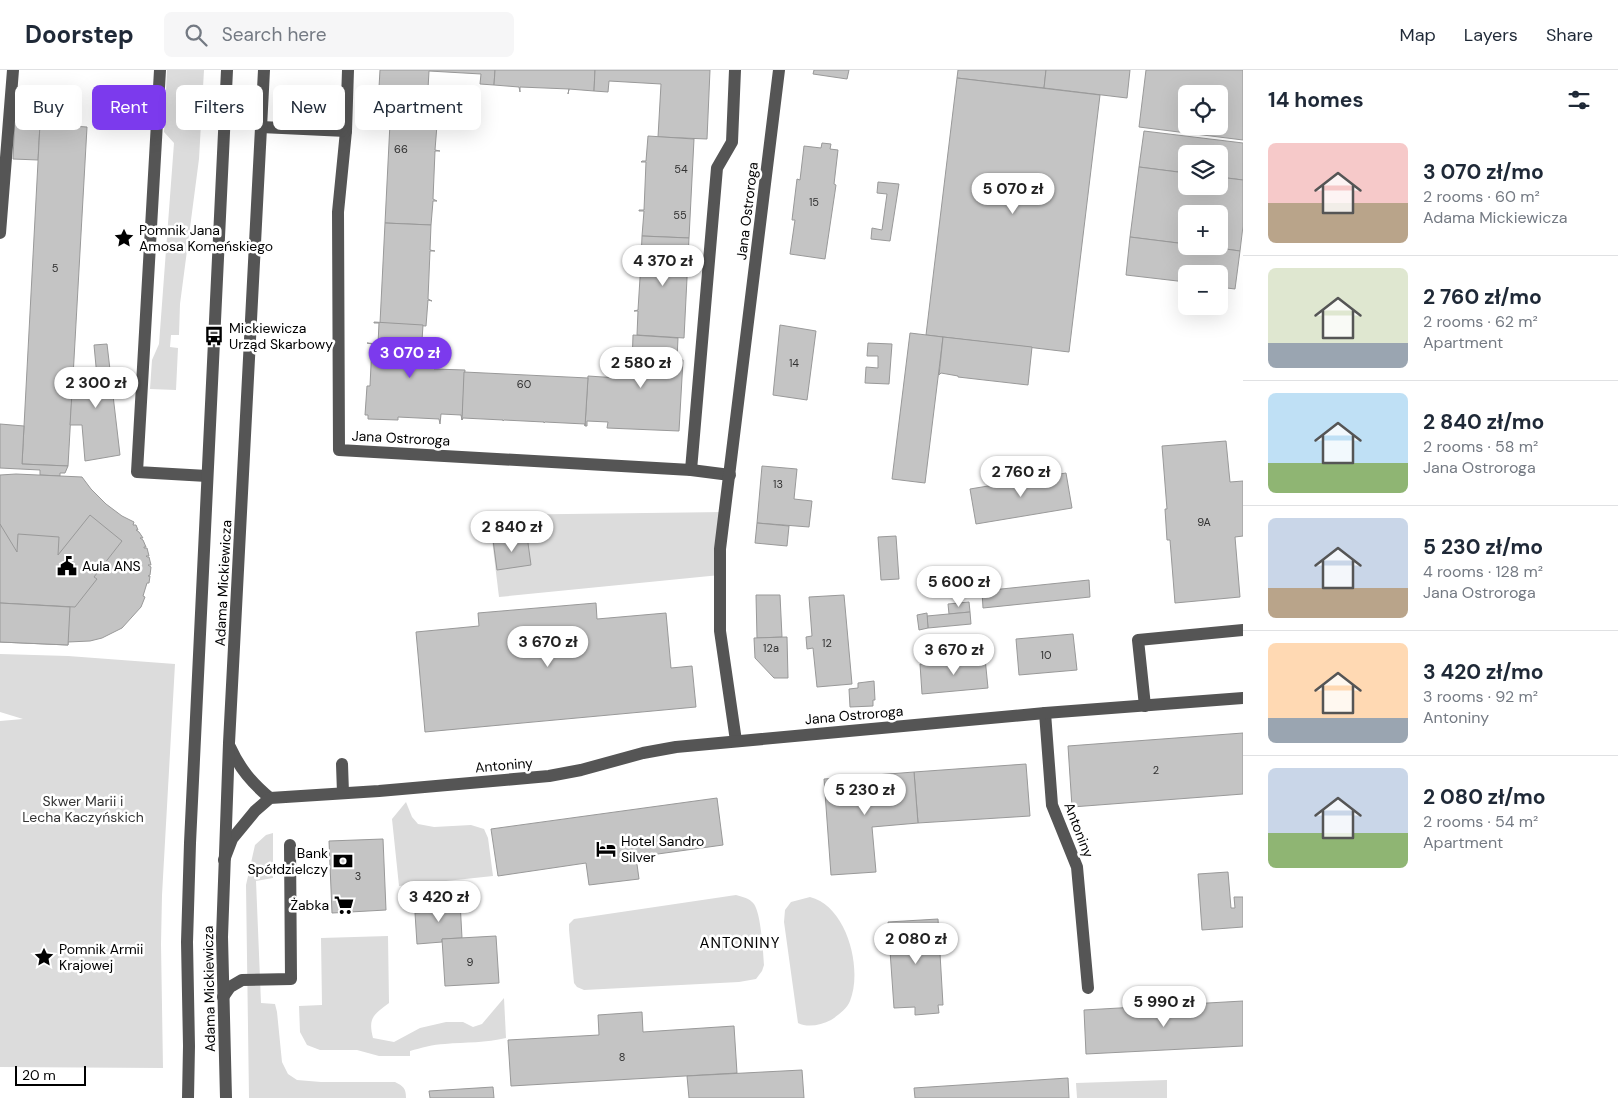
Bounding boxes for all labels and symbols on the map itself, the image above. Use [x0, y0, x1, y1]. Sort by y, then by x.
house number: 66 [394, 142, 408, 156]
street label: Jana Ostroroga [732, 161, 762, 261]
house number: 54 [674, 162, 688, 176]
pin: 5 070 zł [961, 172, 1065, 215]
house number: 15 [809, 195, 819, 209]
house number: 55 [673, 208, 687, 222]
place label: Pomnik Jana Amosa Komeńskiego [139, 221, 273, 255]
place icon: Pomnik Jana Amosa Komeńskiego [113, 227, 135, 249]
pin: 4 370 zł [611, 244, 715, 287]
house number: 5 [52, 261, 59, 275]
place label: Mickiewicza Urząd Skarbowy [229, 319, 333, 353]
bus stop icon: Mickiewicza Urząd Skarbowy [203, 325, 225, 347]
pin: 3 070 zł [358, 336, 462, 379]
pin: 2 580 zł [589, 346, 693, 389]
house number: 14 [789, 356, 799, 370]
pin: 2 300 zł [44, 366, 148, 409]
house number: 60 [517, 377, 531, 391]
street label: Jana Ostroroga [351, 426, 451, 450]
pin: 2 760 zł [969, 456, 1073, 498]
house number: 13 [773, 477, 783, 491]
pin: 2 840 zł [460, 510, 564, 553]
house number: 9A [1197, 515, 1211, 529]
street label: Adama Mickiewicza [211, 519, 235, 647]
public building icon: Aula ANS [56, 555, 78, 577]
place label: Aula ANS [82, 557, 141, 575]
pin: 5 600 zł [907, 566, 1011, 608]
pin: 3 670 zł [496, 626, 600, 668]
pin: 3 670 zł [902, 634, 1006, 676]
house number: 12 [822, 636, 832, 650]
house number: 12a [763, 641, 779, 655]
house number: 10 [1041, 648, 1051, 662]
street label: Jana Ostroroga [804, 702, 904, 728]
street label: Antoniny [474, 753, 534, 776]
house number: 2 [1153, 763, 1159, 777]
pin: 5 230 zł [813, 774, 917, 816]
park label: Skwer Marii i Lecha Kaczyńskich [22, 792, 144, 826]
street label: Antoniny [1060, 800, 1098, 860]
place label: Hotel Sandro Silver [621, 832, 704, 866]
hotel icon: Hotel Sandro Silver [595, 838, 617, 860]
place label: Bank Spółdzielczy [247, 844, 328, 878]
bank icon: Bank Spółdzielczy [332, 850, 354, 872]
house number: 3 [355, 869, 361, 883]
pin: 3 420 zł [387, 880, 491, 923]
supermarket icon: Żabka [333, 894, 355, 916]
place label: Żabka [290, 896, 329, 914]
pin: 2 080 zł [864, 922, 968, 965]
street label: Adama Mickiewicza [199, 926, 219, 1052]
district label: ANTONINY [700, 933, 780, 953]
place label: Pomnik Armii Krajowej [59, 940, 143, 974]
place icon: Pomnik Armii Krajowej [33, 946, 55, 968]
house number: 9 [467, 955, 474, 969]
pin: 5 990 zł [1112, 986, 1216, 1028]
house number: 8 [619, 1050, 625, 1064]
scale bar [15, 1063, 86, 1086]

